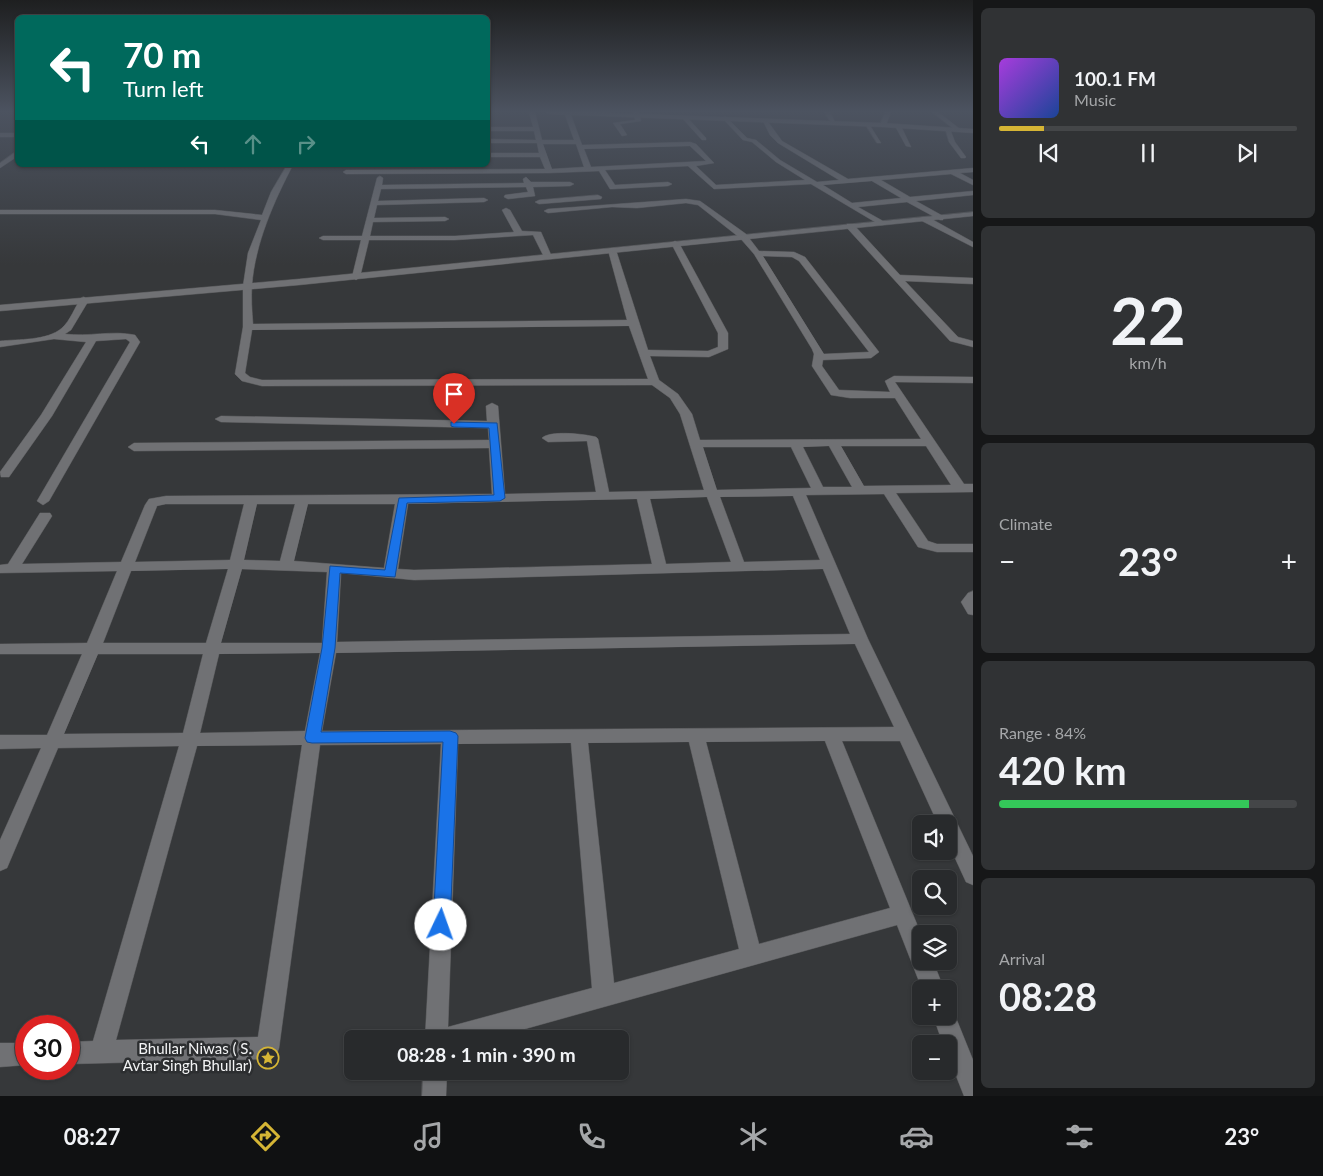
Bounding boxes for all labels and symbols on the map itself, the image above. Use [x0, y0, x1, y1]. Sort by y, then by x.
pin [433, 373, 475, 424]
position arrow [414, 898, 466, 950]
speed limit sign: 30 [15, 1015, 80, 1080]
place label: Bhullar Niwas ( S. Avtar Singh Bhullar) [123, 1039, 252, 1074]
place icon: Bhullar Niwas ( S. Avtar Singh Bhullar) [256, 1046, 280, 1070]

